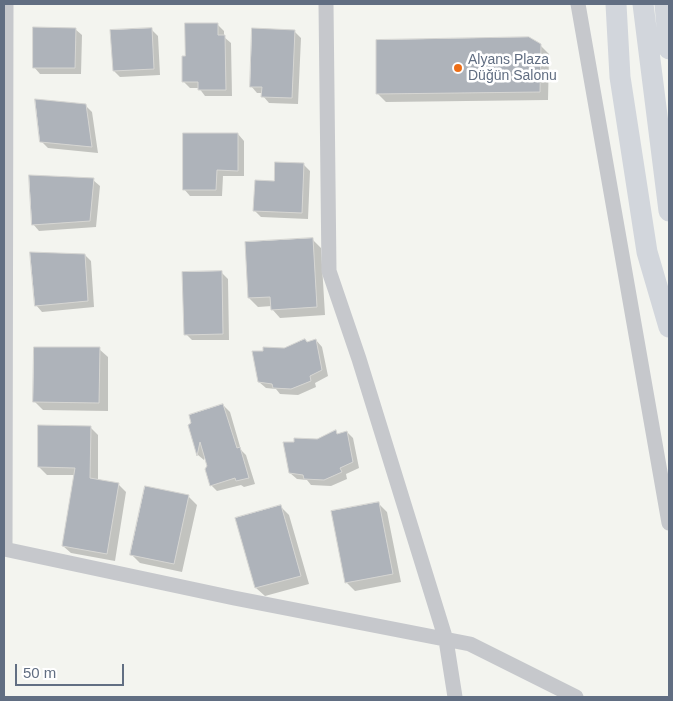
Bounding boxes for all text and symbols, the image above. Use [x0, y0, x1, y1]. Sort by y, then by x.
place label: Alyans Plaza Düğün Salonu [468, 52, 557, 84]
marker: Alyans Plaza Düğün Salonu [452, 62, 464, 74]
scale bar [18, 654, 126, 686]
text: 50 m [23, 664, 56, 681]

